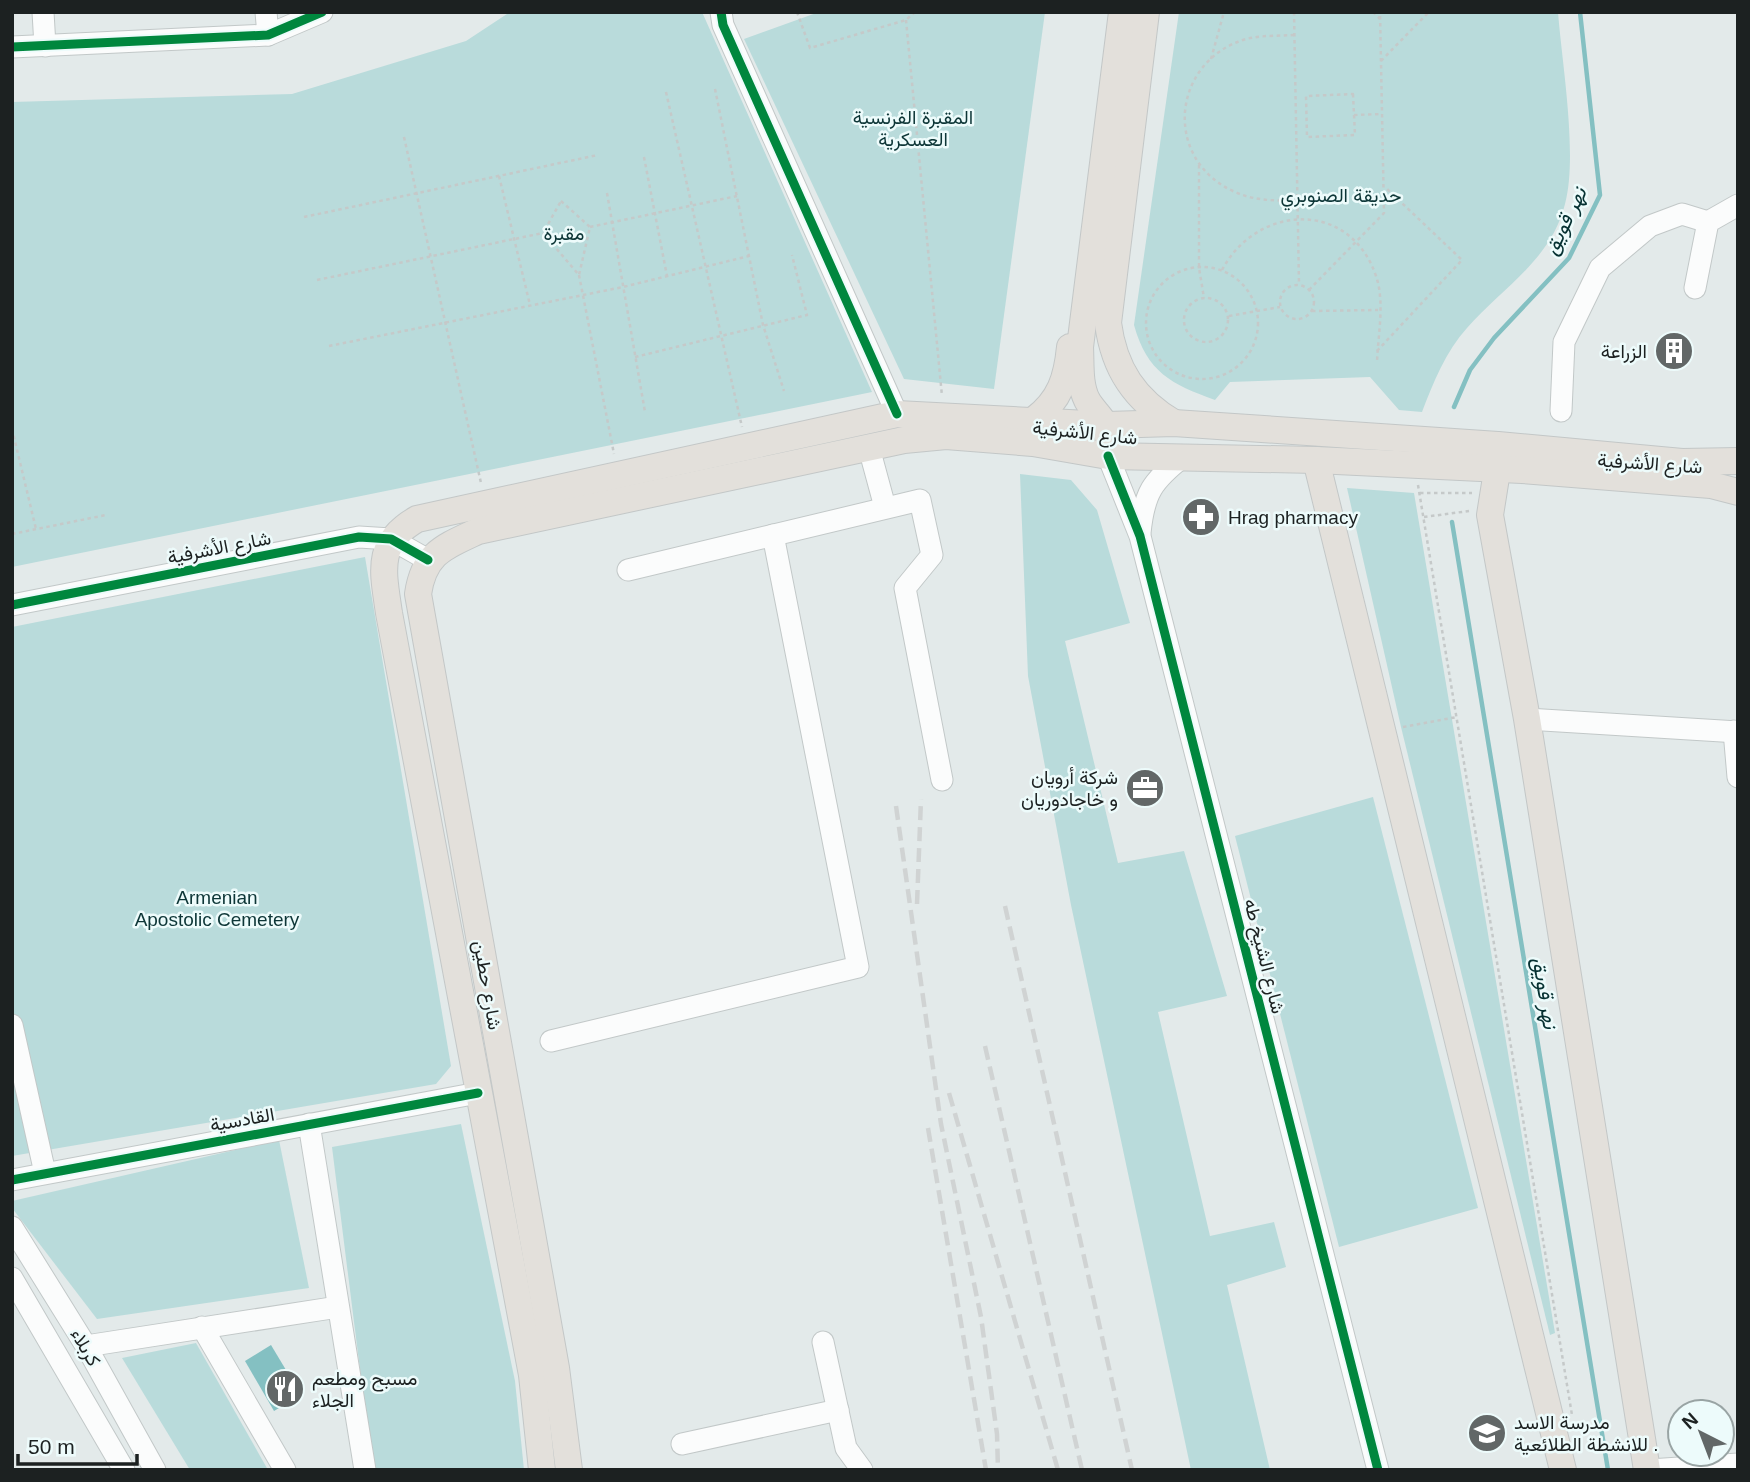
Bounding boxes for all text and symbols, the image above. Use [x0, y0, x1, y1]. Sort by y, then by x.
park label: المقبرة الفرنسية العسكرية [853, 107, 973, 151]
water label: نهر قويق [1538, 182, 1593, 259]
park label: حديقة الصنوبري [1281, 185, 1401, 211]
park label: مقبرة [544, 223, 584, 245]
building icon: الزراعة [1653, 330, 1695, 372]
place label: الزراعة [1601, 341, 1647, 363]
street label: شارع الأشرفية [1031, 417, 1138, 450]
street label: شارع الأشرفية [1597, 449, 1703, 480]
pharmacy icon: Hrag pharmacy [1180, 496, 1222, 538]
place label: Hrag pharmacy [1228, 507, 1358, 528]
street label: شارع الأشرفية [165, 527, 273, 570]
place label: شركة أرويان و خاجادوريان [1021, 767, 1118, 811]
office icon: شركة أرويان و خاجادوريان [1124, 767, 1166, 809]
park label: Armenian Apostolic Cemetery [135, 887, 300, 930]
street label: شارع الشيخ طه [1237, 896, 1289, 1017]
street label: شارع حطين [467, 939, 506, 1032]
water label: نهر قويق [1527, 956, 1563, 1032]
street label: القادسية [208, 1103, 276, 1136]
street label: كربلاء [66, 1325, 105, 1370]
restaurant icon: مسبح ومطعم الجلاء [264, 1368, 306, 1410]
place label: مسبح ومطعم الجلاء [312, 1368, 417, 1412]
north arrow [1666, 1398, 1736, 1468]
text: N [1678, 1408, 1702, 1433]
school or university icon: مدرسة الاسد للانشطة الطلائعية . [1466, 1412, 1508, 1454]
place label: مدرسة الاسد للانشطة الطلائعية . [1514, 1412, 1659, 1456]
scale bar [18, 1422, 136, 1466]
text: 50 m [28, 1435, 75, 1458]

